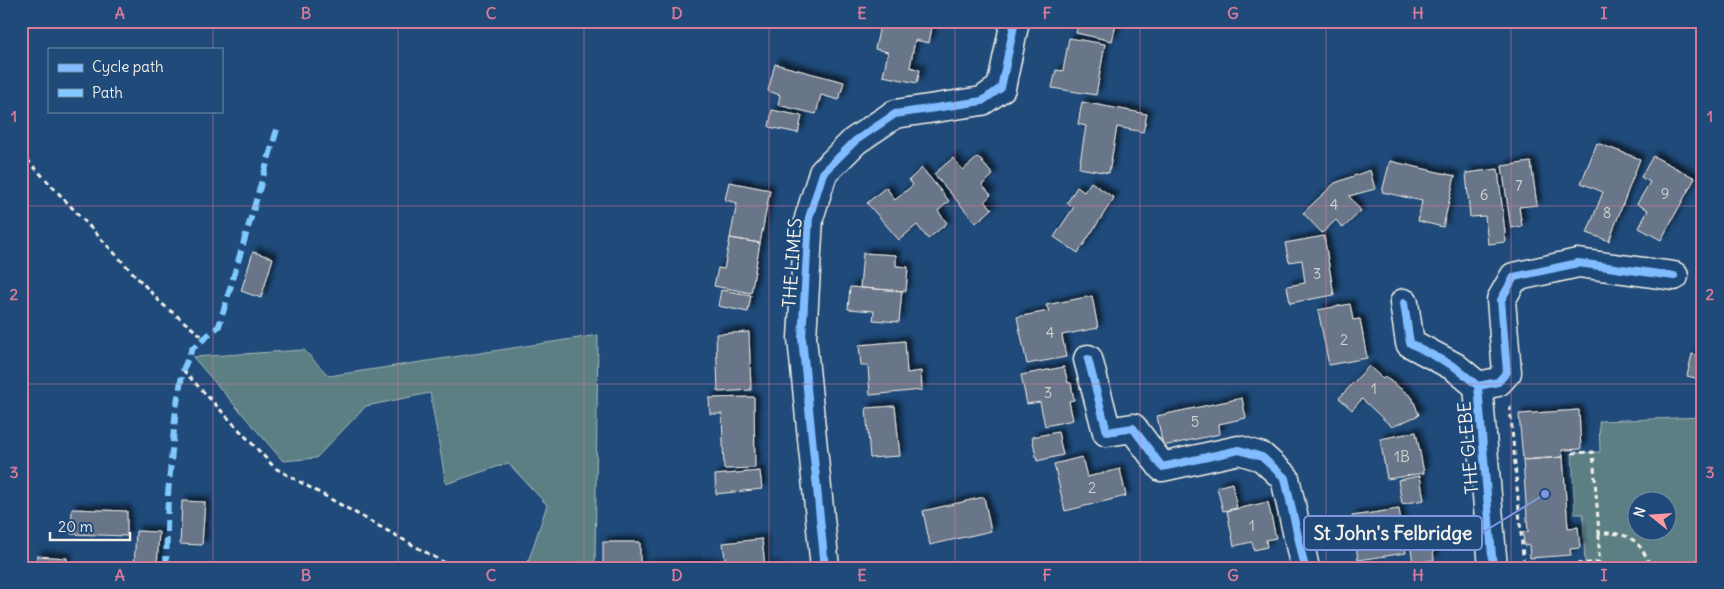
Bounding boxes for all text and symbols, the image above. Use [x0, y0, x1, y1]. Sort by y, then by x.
text: A [115, 3, 125, 23]
text: B [301, 3, 312, 23]
text: C [486, 3, 497, 23]
text: D [671, 3, 683, 23]
text: E [857, 3, 867, 23]
text: F [1042, 3, 1052, 23]
text: G [1227, 3, 1239, 23]
text: H [1412, 3, 1424, 23]
text: I [1601, 3, 1608, 23]
legend [48, 48, 222, 112]
text: Cycle path [92, 57, 164, 76]
text: Path [92, 83, 123, 102]
text: 1 [11, 106, 17, 126]
text: 1 [1707, 106, 1713, 126]
house number: 7 [1515, 176, 1523, 195]
house number: 9 [1661, 184, 1669, 203]
house number: 6 [1480, 185, 1488, 204]
house number: 4 [1330, 195, 1339, 214]
house number: 8 [1603, 203, 1611, 222]
street label: THE LIMES [777, 217, 807, 309]
house number: 3 [1313, 264, 1321, 283]
text: 2 [10, 284, 19, 304]
text: 2 [1706, 284, 1715, 304]
house number: 4 [1046, 323, 1055, 342]
house number: 2 [1340, 330, 1348, 349]
house number: 1 [1371, 379, 1377, 398]
house number: 3 [1044, 383, 1052, 402]
street label: THE GLEBE [1452, 401, 1484, 495]
house number: 5 [1191, 412, 1199, 431]
house number: 1B [1394, 447, 1410, 466]
text: 3 [9, 462, 19, 482]
text: 3 [1705, 462, 1715, 482]
house number: 2 [1088, 478, 1096, 497]
north arrow [1626, 492, 1676, 542]
text: N [1630, 505, 1650, 519]
scale bar [50, 509, 130, 541]
house number: 1 [1249, 516, 1255, 535]
callout: St John's Felbridge [1304, 516, 1482, 550]
text: 20 m [58, 517, 93, 536]
text: St John's Felbridge [1314, 521, 1472, 545]
text: A [115, 565, 125, 585]
text: B [301, 565, 312, 585]
text: C [486, 565, 497, 585]
text: D [671, 565, 683, 585]
text: E [857, 565, 867, 585]
text: F [1042, 565, 1052, 585]
text: G [1227, 565, 1239, 585]
text: H [1412, 565, 1424, 585]
text: I [1601, 565, 1608, 585]

